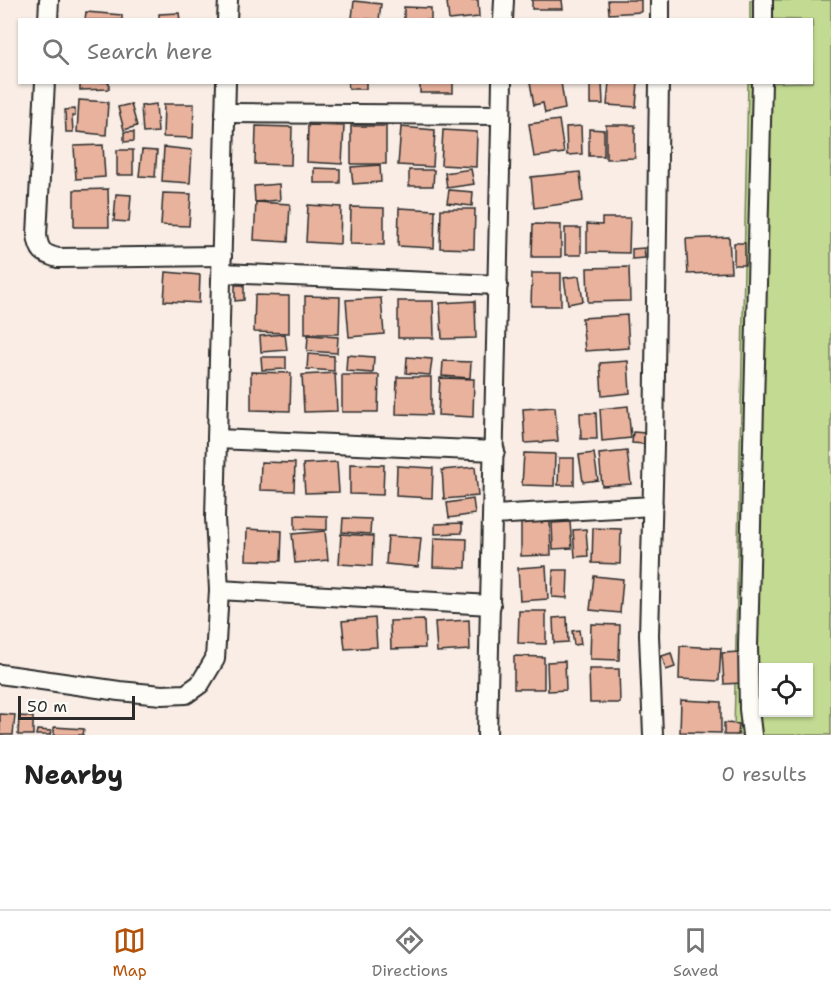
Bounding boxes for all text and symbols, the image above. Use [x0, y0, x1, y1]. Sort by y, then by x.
search box [18, 18, 813, 84]
icon: search [39, 35, 72, 68]
text: Search here [87, 37, 213, 66]
map controls [759, 663, 813, 717]
button: locate [759, 663, 813, 717]
scale bar [18, 693, 135, 720]
text: 50 m [27, 696, 67, 717]
text: Nearby [24, 757, 123, 792]
text: 0 results [721, 761, 807, 787]
tab: Map [113, 924, 147, 981]
tab: Directions [372, 924, 448, 981]
tab: Saved [673, 924, 719, 981]

